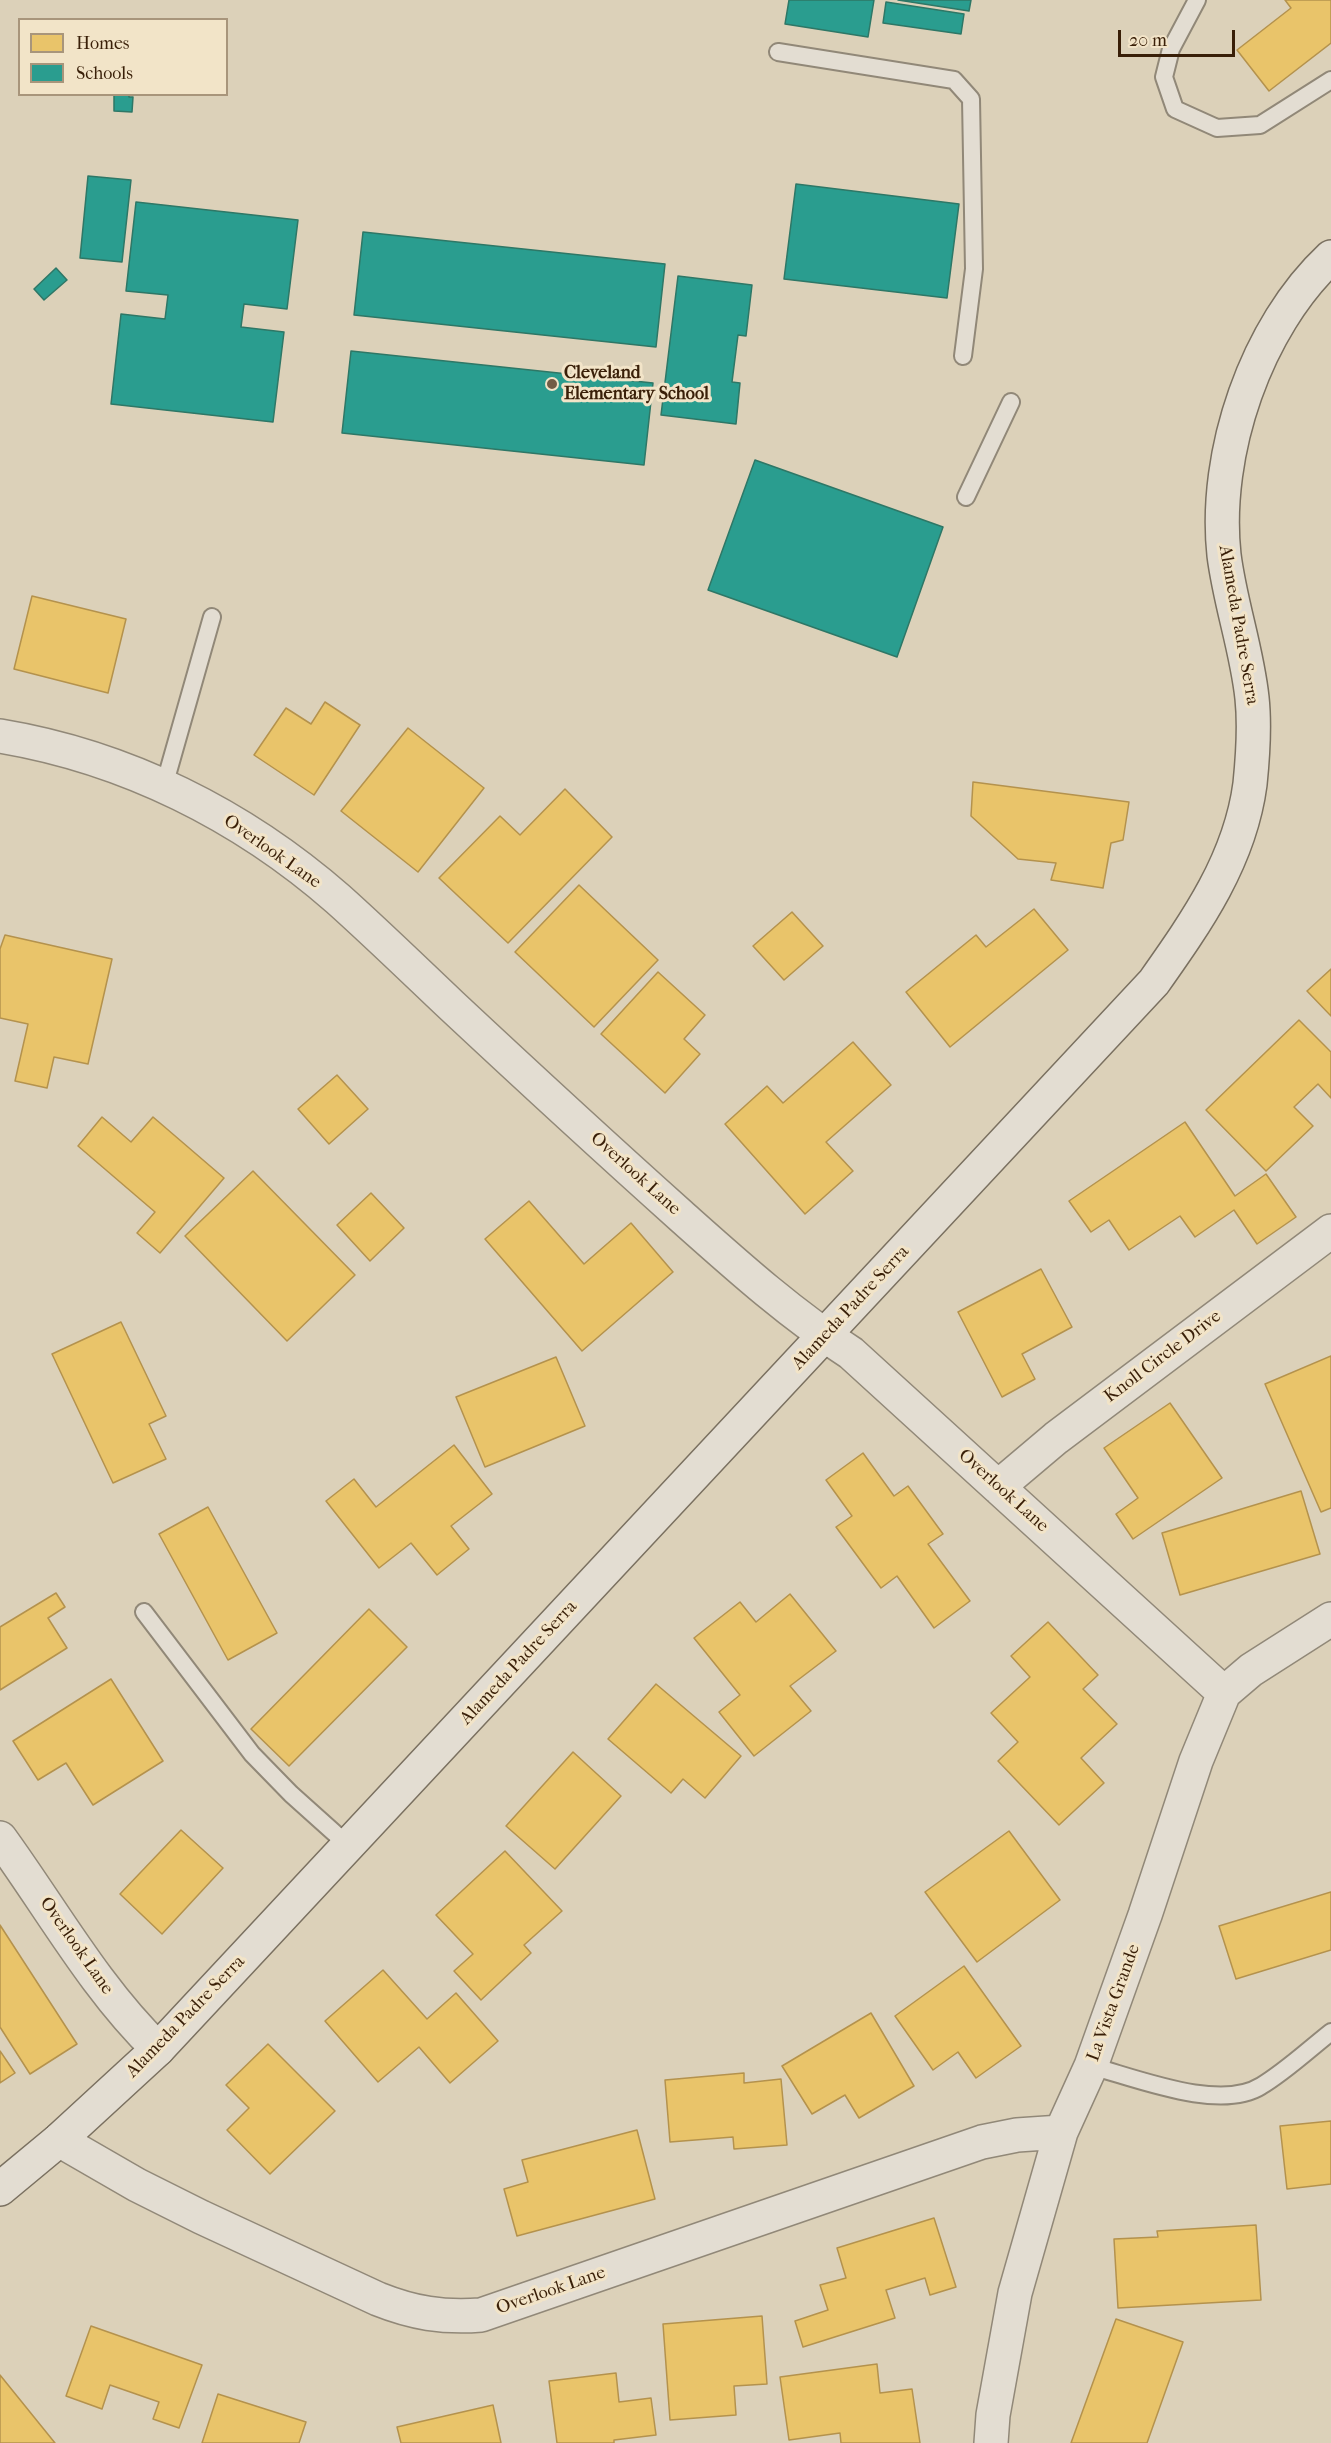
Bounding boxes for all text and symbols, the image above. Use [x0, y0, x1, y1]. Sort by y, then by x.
legend [18, 18, 228, 96]
scale bar [1121, 18, 1238, 56]
text: 20 m [1129, 30, 1167, 51]
text: Homes [76, 33, 130, 54]
text: Schools [76, 63, 133, 84]
place label: Cleveland Elementary School [564, 363, 709, 406]
marker: Cleveland Elementary School [545, 377, 559, 391]
street label: Alameda Padre Serra [1213, 543, 1263, 707]
street label: Overlook Lane [219, 810, 325, 894]
street label: Overlook Lane [585, 1128, 685, 1220]
street label: Alameda Padre Serra [788, 1242, 914, 1374]
street label: Knoll Circle Drive [1100, 1306, 1226, 1408]
street label: Overlook Lane [953, 1445, 1053, 1537]
street label: Alameda Padre Serra [456, 1597, 582, 1729]
street label: Overlook Lane [34, 1893, 118, 1999]
street label: La Vista Grande [1083, 1941, 1145, 2065]
street label: Alameda Padre Serra [122, 1951, 250, 2083]
street label: Overlook Lane [494, 2262, 608, 2320]

